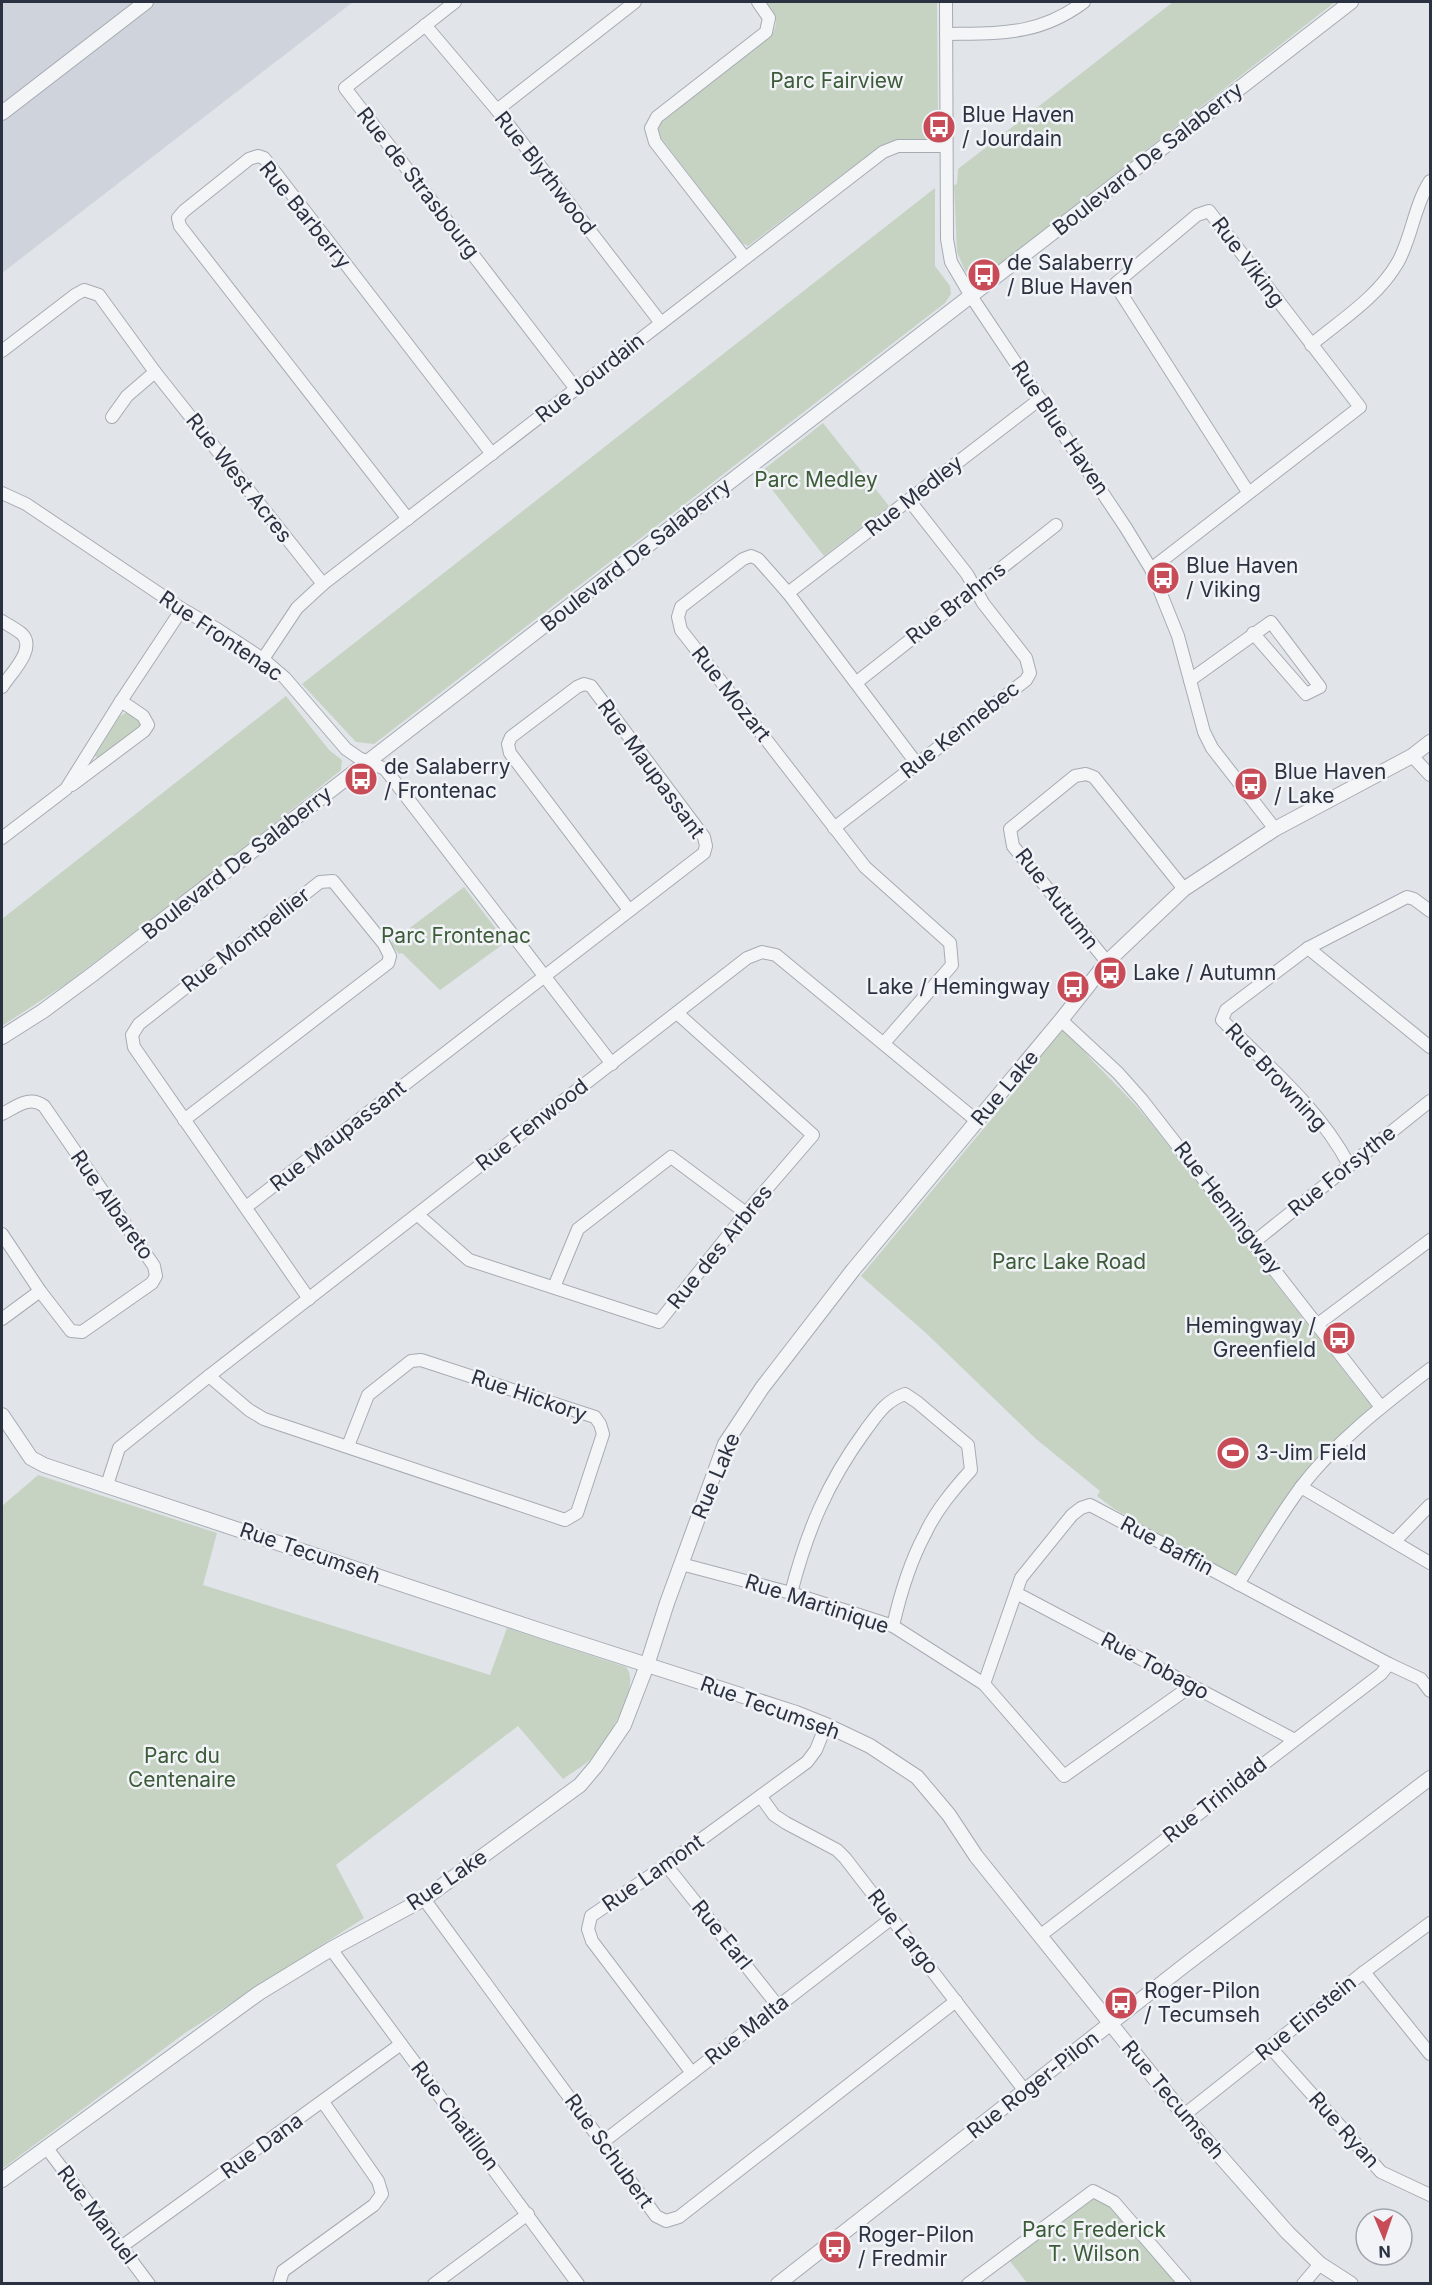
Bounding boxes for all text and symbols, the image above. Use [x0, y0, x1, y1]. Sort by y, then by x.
park label: Parc Fairview [770, 68, 904, 93]
street label: Boulevard De Salaberry [1048, 77, 1248, 241]
street label: Rue de Strasbourg [352, 102, 485, 263]
place label: Blue Haven / Jourdain [962, 102, 1075, 151]
street label: Rue Blythwood [490, 106, 601, 239]
bus stop icon: Blue Haven / Jourdain [921, 109, 957, 145]
street label: Rue Barberry [254, 156, 357, 274]
street label: Rue Viking [1207, 212, 1290, 311]
place label: de Salaberry / Blue Haven [1007, 250, 1134, 299]
bus stop icon: de Salaberry / Blue Haven [966, 257, 1002, 293]
street label: Rue Jourdain [530, 327, 649, 428]
street label: Rue Blue Haven [1006, 356, 1115, 500]
street label: Rue West Acres [181, 408, 298, 547]
street label: Rue Medley [860, 450, 968, 541]
park label: Parc Medley [754, 467, 878, 492]
street label: Boulevard De Salaberry [536, 473, 736, 637]
place label: Blue Haven / Viking [1186, 553, 1299, 602]
street label: Rue Brahms [901, 556, 1010, 649]
bus stop icon: Blue Haven / Viking [1145, 560, 1181, 596]
street label: Rue Frontenac [155, 585, 288, 686]
street label: Rue Mozart [686, 641, 776, 746]
street label: Rue Kennebec [895, 676, 1024, 784]
street label: Rue Maupassant [593, 694, 710, 843]
place label: de Salaberry / Frontenac [384, 754, 511, 803]
place label: Blue Haven / Lake [1274, 759, 1387, 808]
bus stop icon: de Salaberry / Frontenac [343, 761, 379, 797]
bus stop icon: Blue Haven / Lake [1233, 766, 1269, 802]
street label: Boulevard De Salaberry [137, 781, 337, 945]
street label: Rue Autumn [1010, 843, 1105, 954]
street label: Rue Montpellier [177, 882, 315, 997]
park label: Parc Frontenac [381, 923, 531, 948]
bus stop icon: Lake / Autumn [1092, 955, 1128, 991]
place label: Lake / Autumn [1133, 960, 1276, 985]
bus stop icon: Lake / Hemingway [1055, 969, 1091, 1005]
place label: Lake / Hemingway [867, 974, 1050, 999]
street label: Rue Browning [1220, 1018, 1332, 1135]
street label: Rue Lake [966, 1045, 1043, 1131]
street label: Rue Fenwood [471, 1073, 593, 1176]
street label: Rue Maupassant [265, 1075, 411, 1196]
street label: Rue Forsythe [1283, 1120, 1400, 1222]
street label: Rue Hemingway [1169, 1136, 1288, 1279]
street label: Rue Albareto [66, 1145, 159, 1264]
street label: Rue des Arbres [662, 1180, 777, 1314]
park label: Parc Lake Road [992, 1249, 1146, 1274]
place label: Hemingway / Greenfield [1185, 1313, 1316, 1362]
bus stop icon: Hemingway / Greenfield [1321, 1320, 1357, 1356]
street label: Rue Hickory [468, 1364, 590, 1427]
street label: Rue Lake [686, 1429, 745, 1523]
sports icon: 3-Jim Field [1215, 1435, 1251, 1471]
place label: 3-Jim Field [1256, 1440, 1367, 1465]
street label: Rue Baffin [1116, 1511, 1218, 1581]
street label: Rue Tecumseh [237, 1517, 384, 1588]
street label: Rue Martinique [742, 1568, 892, 1639]
street label: Rue Tobago [1097, 1627, 1214, 1705]
street label: Rue Tecumseh [697, 1671, 843, 1744]
park label: Parc du Centenaire [128, 1743, 236, 1792]
street label: Rue Trinidad [1158, 1751, 1272, 1848]
street label: Rue Lamont [597, 1828, 708, 1917]
street label: Rue Lake [402, 1844, 491, 1915]
street label: Rue Largo [863, 1884, 944, 1979]
street label: Rue Earl [687, 1895, 758, 1974]
street label: Rue Einstein [1251, 1970, 1361, 2066]
place label: Roger-Pilon / Tecumseh [1144, 1978, 1260, 2027]
bus stop icon: Roger-Pilon / Tecumseh [1103, 1985, 1139, 2021]
street label: Rue Malta [700, 1989, 793, 2070]
street label: Rue Roger-Pilon [962, 2025, 1104, 2144]
street label: Rue Tecumseh [1117, 2035, 1230, 2164]
street label: Rue Chatillon [406, 2056, 505, 2175]
street label: Rue Ryan [1304, 2087, 1385, 2173]
street label: Rue Schubert [560, 2089, 659, 2213]
street label: Rue Dana [216, 2107, 308, 2184]
street label: Rue Manuel [52, 2160, 143, 2269]
north arrow [1354, 2207, 1414, 2267]
park label: Parc Frederick T. Wilson [1022, 2217, 1167, 2266]
place label: Roger-Pilon / Fredmir [858, 2222, 974, 2271]
bus stop icon: Roger-Pilon / Fredmir [817, 2229, 853, 2265]
text: N [1378, 2242, 1391, 2262]

